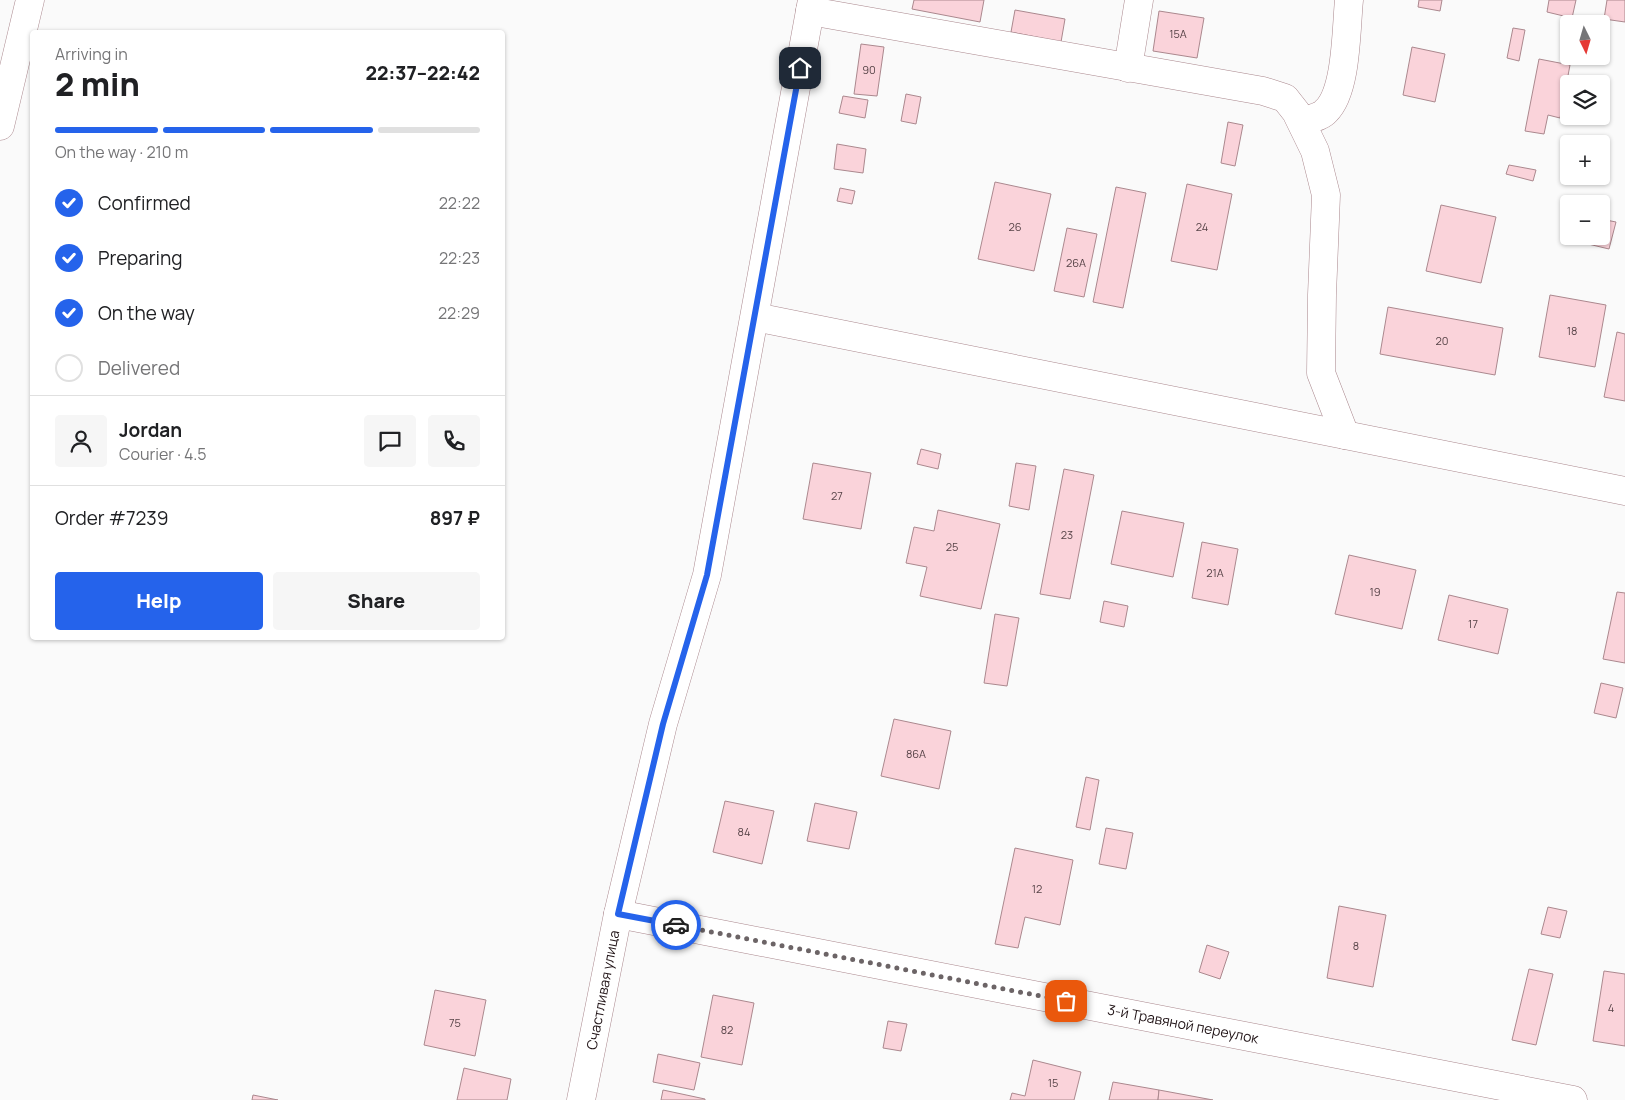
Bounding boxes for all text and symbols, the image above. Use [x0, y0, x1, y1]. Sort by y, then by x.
north arrow [1560, 15, 1610, 65]
map controls [1560, 15, 1610, 245]
house number: 15А [1169, 26, 1187, 41]
text: Arriving in [55, 43, 128, 65]
pin [779, 47, 821, 89]
icon: home [786, 54, 814, 82]
text: 22:37–22:42 [366, 60, 480, 86]
text: 2 min [55, 62, 140, 106]
house number: 90 [862, 62, 876, 77]
button: layers [1560, 75, 1610, 125]
button: + [1560, 135, 1610, 185]
text: On the way · 210 m [55, 141, 188, 163]
icon: check [55, 189, 83, 217]
text: Confirmed [98, 190, 191, 216]
text: 22:22 [439, 192, 480, 214]
button: − [1560, 195, 1610, 245]
house number: 26 [1008, 219, 1022, 234]
house number: 24 [1196, 219, 1208, 234]
icon: check [55, 244, 83, 272]
text: Preparing [98, 245, 183, 271]
text: 22:23 [439, 247, 480, 269]
house number: 26А [1066, 255, 1086, 270]
icon: check [55, 299, 83, 327]
text: On the way [98, 300, 195, 326]
text: 22:29 [438, 302, 480, 324]
house number: 18 [1567, 323, 1577, 338]
house number: 20 [1436, 333, 1448, 348]
text: Delivered [98, 355, 180, 381]
button: person [55, 415, 107, 467]
button: chat [364, 415, 416, 467]
button: phone [428, 415, 480, 467]
text: Jordan [119, 417, 182, 443]
text: Courier · 4.5 [119, 443, 206, 465]
house number: 27 [831, 488, 843, 503]
text: Order #7239 [55, 505, 169, 531]
text: 897 ₽ [430, 505, 480, 531]
house number: 23 [1061, 527, 1073, 542]
house number: 25 [946, 539, 958, 554]
house number: 21А [1206, 565, 1224, 580]
button: Help [55, 572, 263, 630]
button: Share [273, 572, 480, 630]
house number: 19 [1369, 584, 1381, 599]
house number: 17 [1468, 616, 1478, 631]
house number: 86А [906, 746, 926, 761]
house number: 84 [738, 824, 750, 839]
house number: 12 [1032, 881, 1042, 896]
courier [651, 900, 701, 950]
icon: car [662, 911, 690, 939]
street label: Счастливая улица [582, 929, 623, 1051]
house number: 8 [1353, 938, 1359, 953]
pin [1045, 980, 1087, 1022]
icon: bag [1052, 987, 1080, 1015]
street label: 3-й Травяной переулок [1106, 1000, 1261, 1048]
house number: 4 [1608, 1000, 1614, 1015]
house number: 75 [449, 1015, 461, 1030]
house number: 82 [721, 1022, 733, 1037]
house number: 15 [1048, 1075, 1058, 1090]

